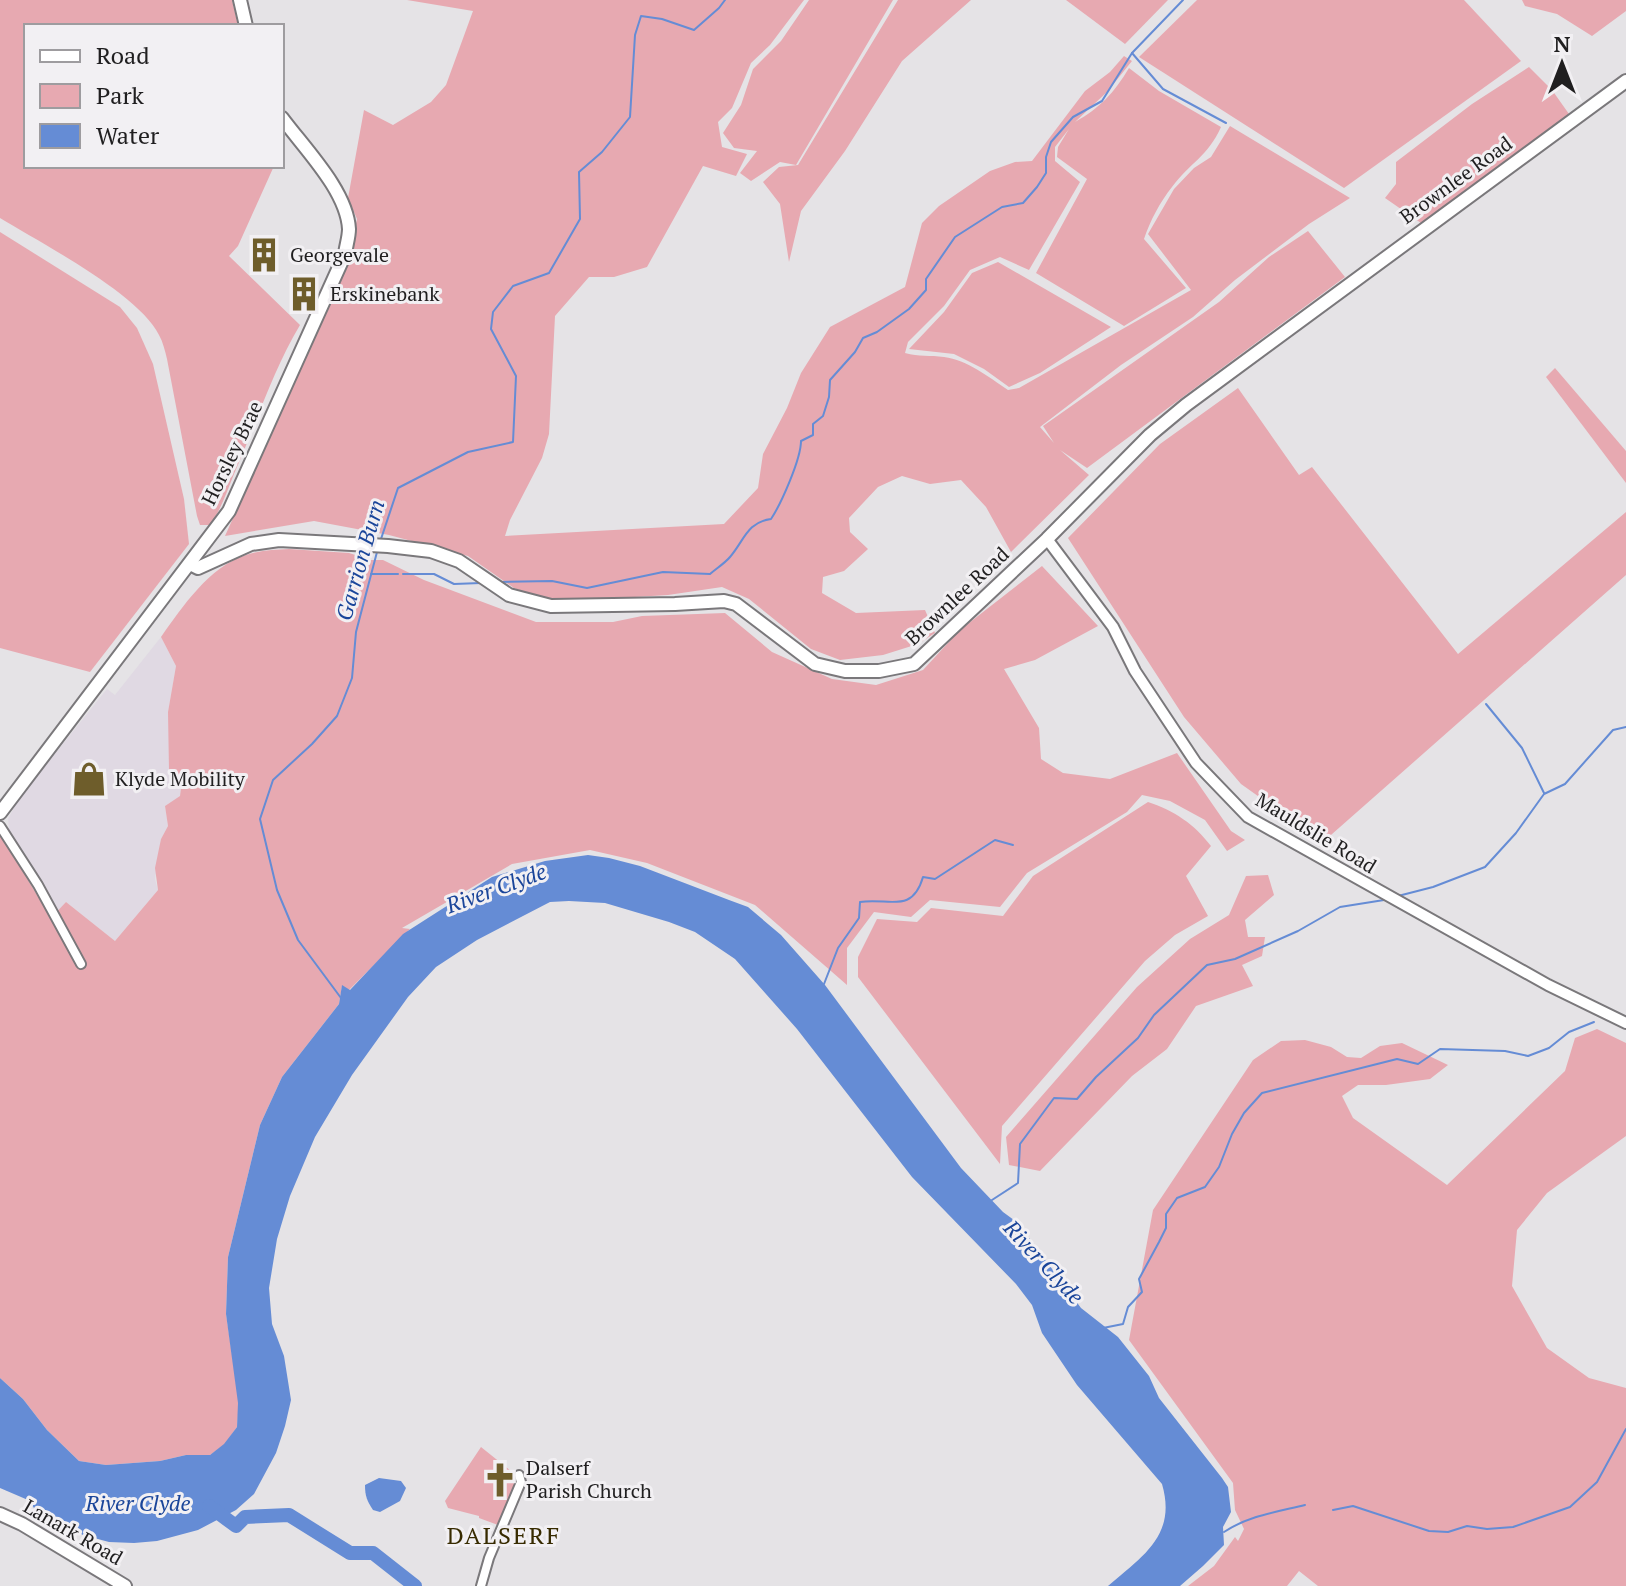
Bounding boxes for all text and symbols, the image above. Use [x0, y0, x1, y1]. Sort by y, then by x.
legend [24, 24, 284, 168]
north arrow [1522, 24, 1602, 104]
text: N [1554, 29, 1571, 58]
text: Road [96, 39, 150, 71]
text: Park [96, 79, 145, 111]
text: Water [96, 119, 160, 151]
street label: Brownlee Road [1394, 130, 1517, 230]
building icon: Georgevale [245, 236, 283, 274]
place label: Georgevale [290, 241, 389, 268]
building icon: Erskinebank [285, 275, 323, 313]
place label: Erskinebank [330, 280, 440, 307]
street label: Horsley Brae [195, 396, 268, 509]
water label: Garrion Burn [328, 496, 391, 624]
street label: Brownlee Road [899, 540, 1014, 651]
shop icon: Klyde Mobility [70, 760, 108, 798]
place label: Klyde Mobility [115, 765, 246, 792]
street label: Mauldslie Road [1251, 786, 1382, 879]
water label: River Clyde [441, 856, 550, 919]
water label: River Clyde [997, 1213, 1091, 1310]
place label: Dalserf Parish Church [526, 1454, 652, 1504]
church icon: Dalserf Parish Church [481, 1461, 519, 1499]
water label: River Clyde [85, 1488, 190, 1517]
street label: Lanark Road [19, 1492, 128, 1571]
district label: DALSERF [447, 1519, 561, 1551]

